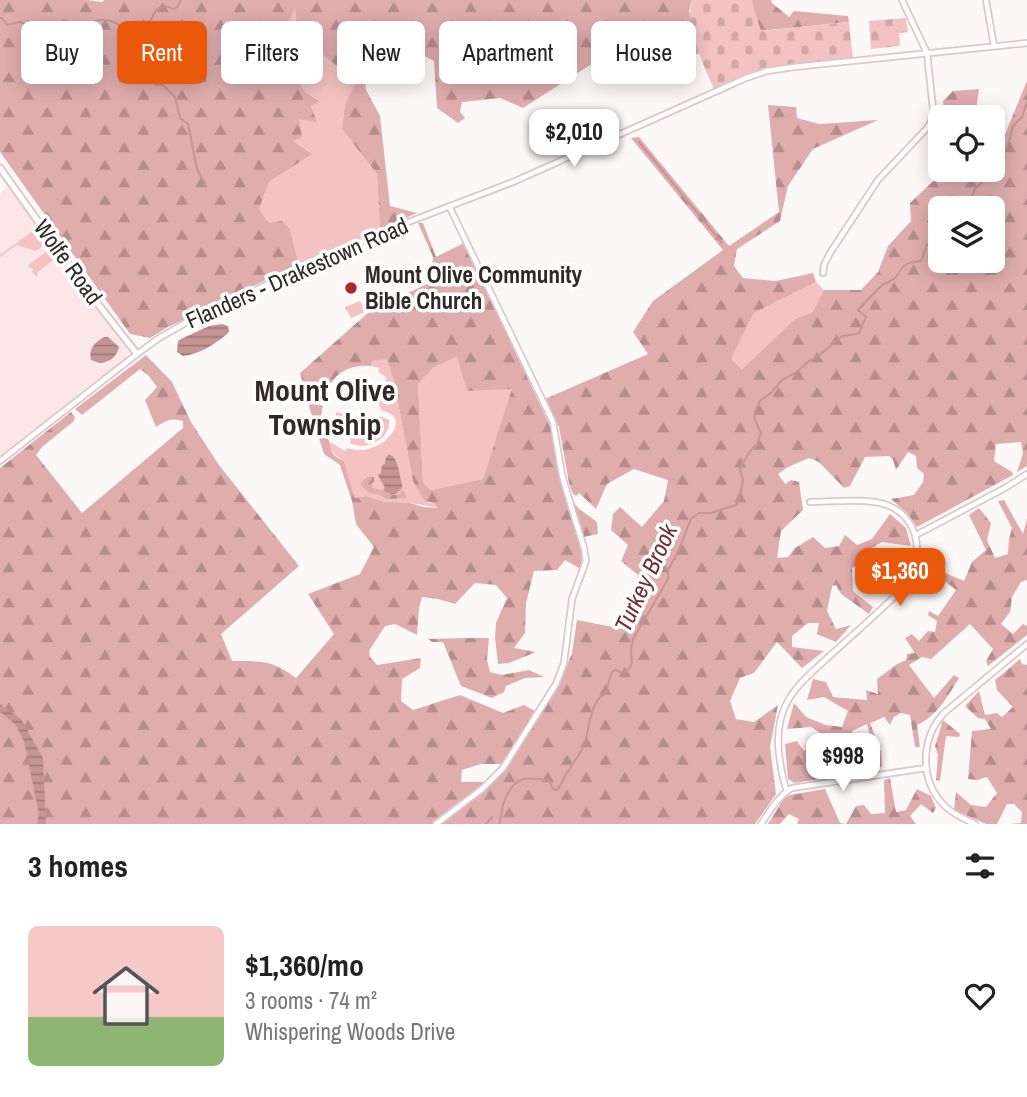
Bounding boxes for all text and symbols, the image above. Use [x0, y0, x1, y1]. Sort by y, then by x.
chip: Buy [21, 21, 103, 84]
chip: Rent [117, 21, 207, 84]
chip: Filters [221, 21, 323, 84]
chip: New [337, 21, 425, 84]
chip: Apartment [439, 21, 577, 84]
chip: House [591, 21, 696, 84]
map controls [928, 105, 1005, 273]
button: locate [928, 105, 1005, 182]
pin: $2,010 [517, 110, 631, 169]
text: $2,010 [545, 116, 603, 147]
button: layers [928, 196, 1005, 273]
street label: Flanders - Drakestown Road [181, 210, 413, 336]
street label: Wolfe Road [27, 213, 110, 311]
place label: Mount Olive Community Bible Church [365, 259, 582, 316]
marker: Mount Olive Community Bible Church [343, 280, 359, 296]
district label: Mount Olive Township [255, 370, 395, 444]
water label: Turkey Brook [606, 517, 684, 637]
pin: $1,360 [843, 548, 957, 608]
text: $1,360 [871, 555, 929, 586]
pin: $998 [802, 734, 884, 793]
text: $998 [822, 740, 864, 771]
text: 3 homes [28, 846, 128, 886]
icon: filters [961, 847, 999, 885]
text: $1,360/mo [245, 945, 364, 985]
icon: home [84, 954, 168, 1038]
icon: heart [961, 977, 999, 1015]
text: 3 rooms · 74 m² [245, 985, 377, 1016]
text: Whispering Woods Drive [245, 1016, 455, 1047]

